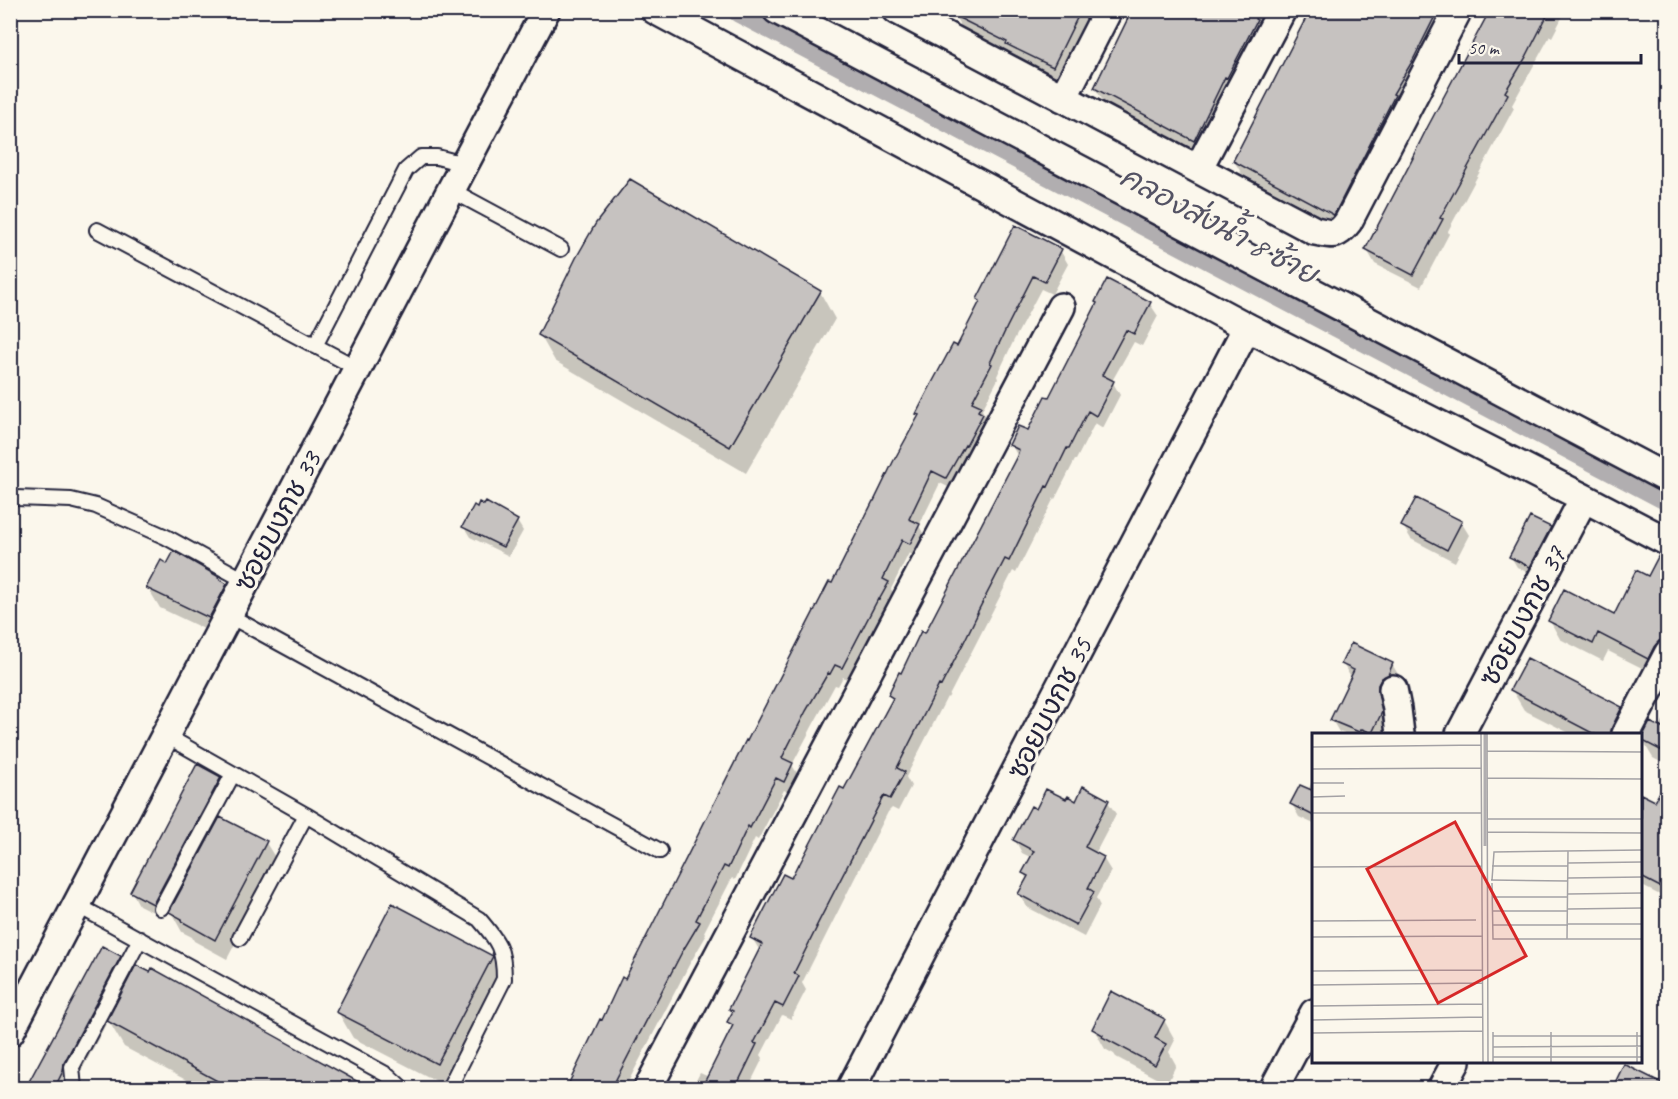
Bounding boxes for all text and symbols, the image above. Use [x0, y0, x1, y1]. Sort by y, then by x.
scale bar [1459, 27, 1640, 65]
text: 50 m [1468, 37, 1501, 59]
water label: คลองส่งน้ำ 8 ซ้าย [1114, 149, 1330, 294]
street label: ซอยบงกช 33 [226, 443, 330, 597]
street label: ซอยบงกช 37 [1471, 539, 1574, 692]
street label: ซอยบงกช 35 [999, 631, 1100, 784]
inset map [1312, 733, 1642, 1063]

